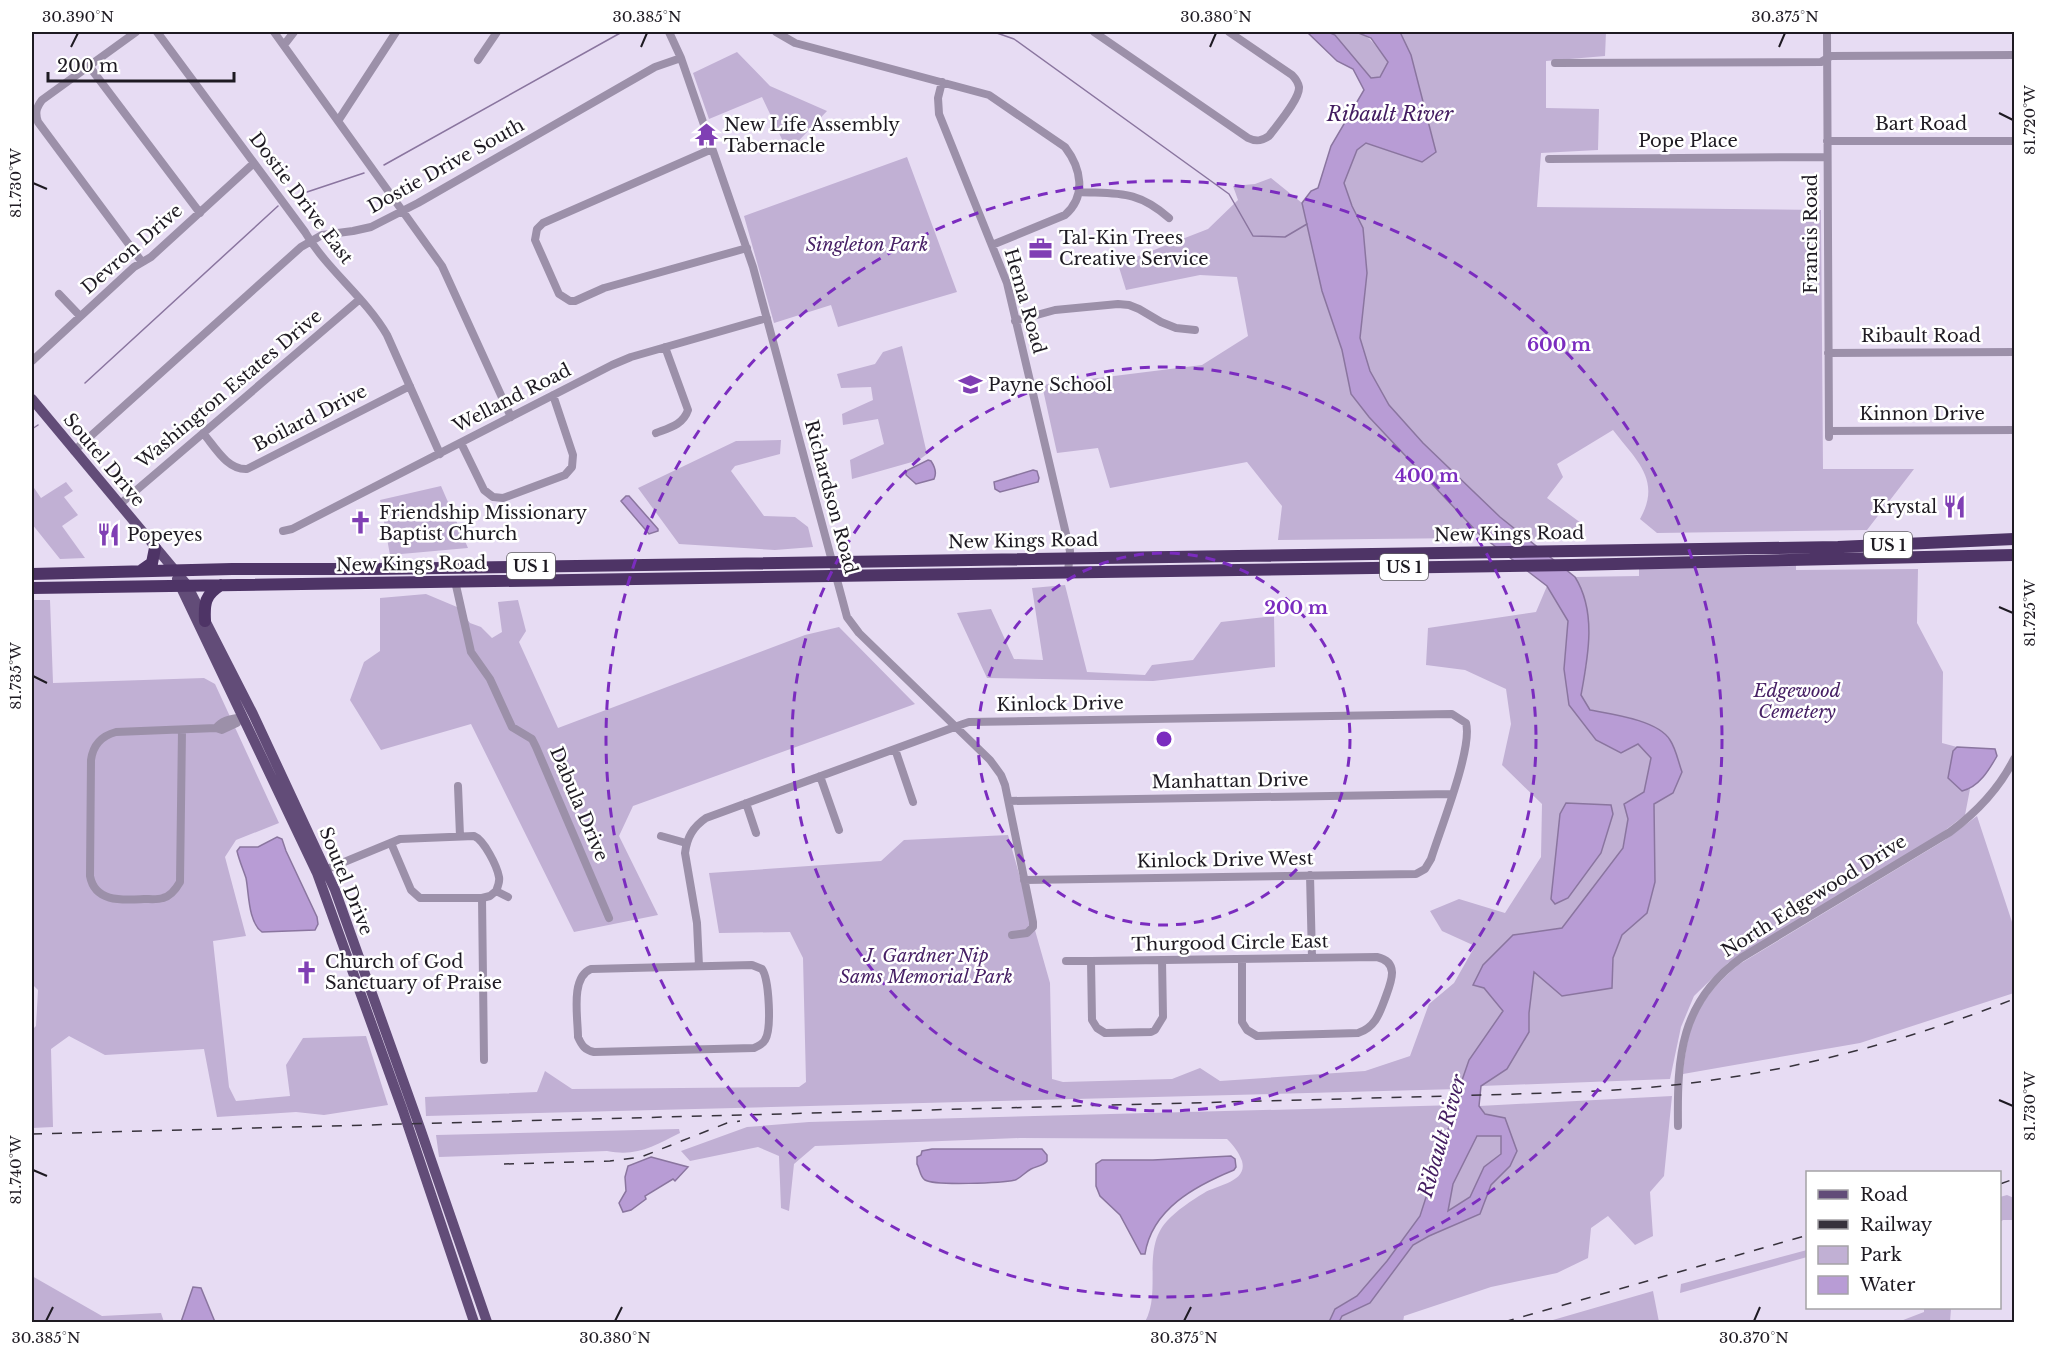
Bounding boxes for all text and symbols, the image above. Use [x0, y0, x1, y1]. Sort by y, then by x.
text: 30.390°N [42, 7, 114, 26]
text: 30.385°N [612, 7, 682, 26]
text: 30.380°N [1180, 7, 1252, 26]
text: 30.375°N [1751, 7, 1819, 26]
scale bar [48, 45, 234, 83]
text: 200 m [57, 55, 118, 77]
text: 81.720°W [2020, 85, 2039, 155]
water label: Ribault River [1326, 102, 1454, 126]
street label: Bart Road [1875, 113, 1967, 135]
street label: Dostie Drive South [364, 114, 528, 218]
place label: New Life Assembly Tabernacle [724, 114, 900, 157]
temple icon: New Life Assembly Tabernacle [693, 122, 719, 148]
street label: Dostie Drive East [244, 128, 358, 268]
street label: Pope Place [1638, 130, 1738, 152]
text: 81.730°W [6, 148, 25, 218]
street label: Francis Road [1800, 174, 1822, 294]
street label: Devron Drive [77, 199, 187, 299]
place label: Tal-Kin Trees Creative Service [1059, 227, 1209, 270]
park label: Singleton Park [806, 234, 928, 256]
office icon: Tal-Kin Trees Creative Service [1028, 235, 1054, 261]
street label: Hema Road [999, 246, 1051, 356]
street label: Washington Estates Drive [131, 305, 326, 474]
street label: Ribault Road [1861, 325, 1981, 347]
text: 600 m [1527, 334, 1591, 356]
street label: Welland Road [448, 359, 575, 438]
school or university icon: Payne School [957, 372, 983, 398]
place label: Payne School [988, 374, 1112, 396]
street label: Boilard Drive [249, 380, 371, 456]
street label: Kinnon Drive [1859, 403, 1985, 425]
street label: Soutel Drive [59, 409, 149, 511]
street label: Richardson Road [800, 418, 862, 576]
text: 400 m [1395, 465, 1459, 487]
restaurant icon: Krystal [1942, 494, 1968, 520]
place label: Krystal [1872, 496, 1937, 518]
place label: Friendship Missionary Baptist Church [379, 502, 588, 545]
church icon: Friendship Missionary Baptist Church [348, 510, 374, 536]
restaurant icon: Popeyes [96, 522, 122, 548]
street label: New Kings Road [1434, 522, 1584, 546]
place label: Popeyes [127, 524, 203, 546]
street label: New Kings Road [948, 529, 1098, 553]
road number: US 1 [1864, 532, 1912, 558]
street label: New Kings Road [336, 552, 486, 576]
road number: US 1 [507, 553, 555, 579]
road number: US 1 [1380, 554, 1428, 580]
text: 81.725°W [2020, 579, 2039, 647]
text: 200 m [1264, 597, 1328, 619]
text: 81.735°W [6, 642, 25, 710]
park label: Edgewood Cemetery [1752, 680, 1841, 723]
street label: Kinlock Drive [996, 692, 1124, 716]
centre of rings [1154, 729, 1174, 749]
street label: Dabula Drive [545, 744, 613, 864]
street label: Manhattan Drive [1151, 769, 1309, 793]
street label: Soutel Drive [314, 824, 378, 938]
street label: North Edgewood Drive [1718, 830, 1910, 962]
street label: Kinlock Drive West [1136, 847, 1314, 873]
street label: Thurgood Circle East [1131, 930, 1329, 956]
park label: J. Gardner Nip Sams Memorial Park [839, 945, 1013, 988]
place label: Church of God Sanctuary of Praise [325, 951, 502, 994]
church icon: Church of God Sanctuary of Praise [294, 959, 320, 985]
water label: Ribault River [1413, 1071, 1471, 1201]
text: 81.730°W [2020, 1071, 2039, 1141]
text: 81.740°W [6, 1135, 25, 1205]
legend [1806, 1171, 2001, 1309]
text: Road [1860, 1184, 1908, 1206]
text: Railway [1860, 1214, 1933, 1236]
text: Park [1860, 1244, 1902, 1266]
text: Water [1859, 1274, 1916, 1296]
text: 30.385°N [11, 1328, 81, 1347]
text: 30.380°N [579, 1328, 651, 1347]
text: 30.375°N [1150, 1328, 1218, 1347]
text: 30.370°N [1719, 1328, 1789, 1347]

